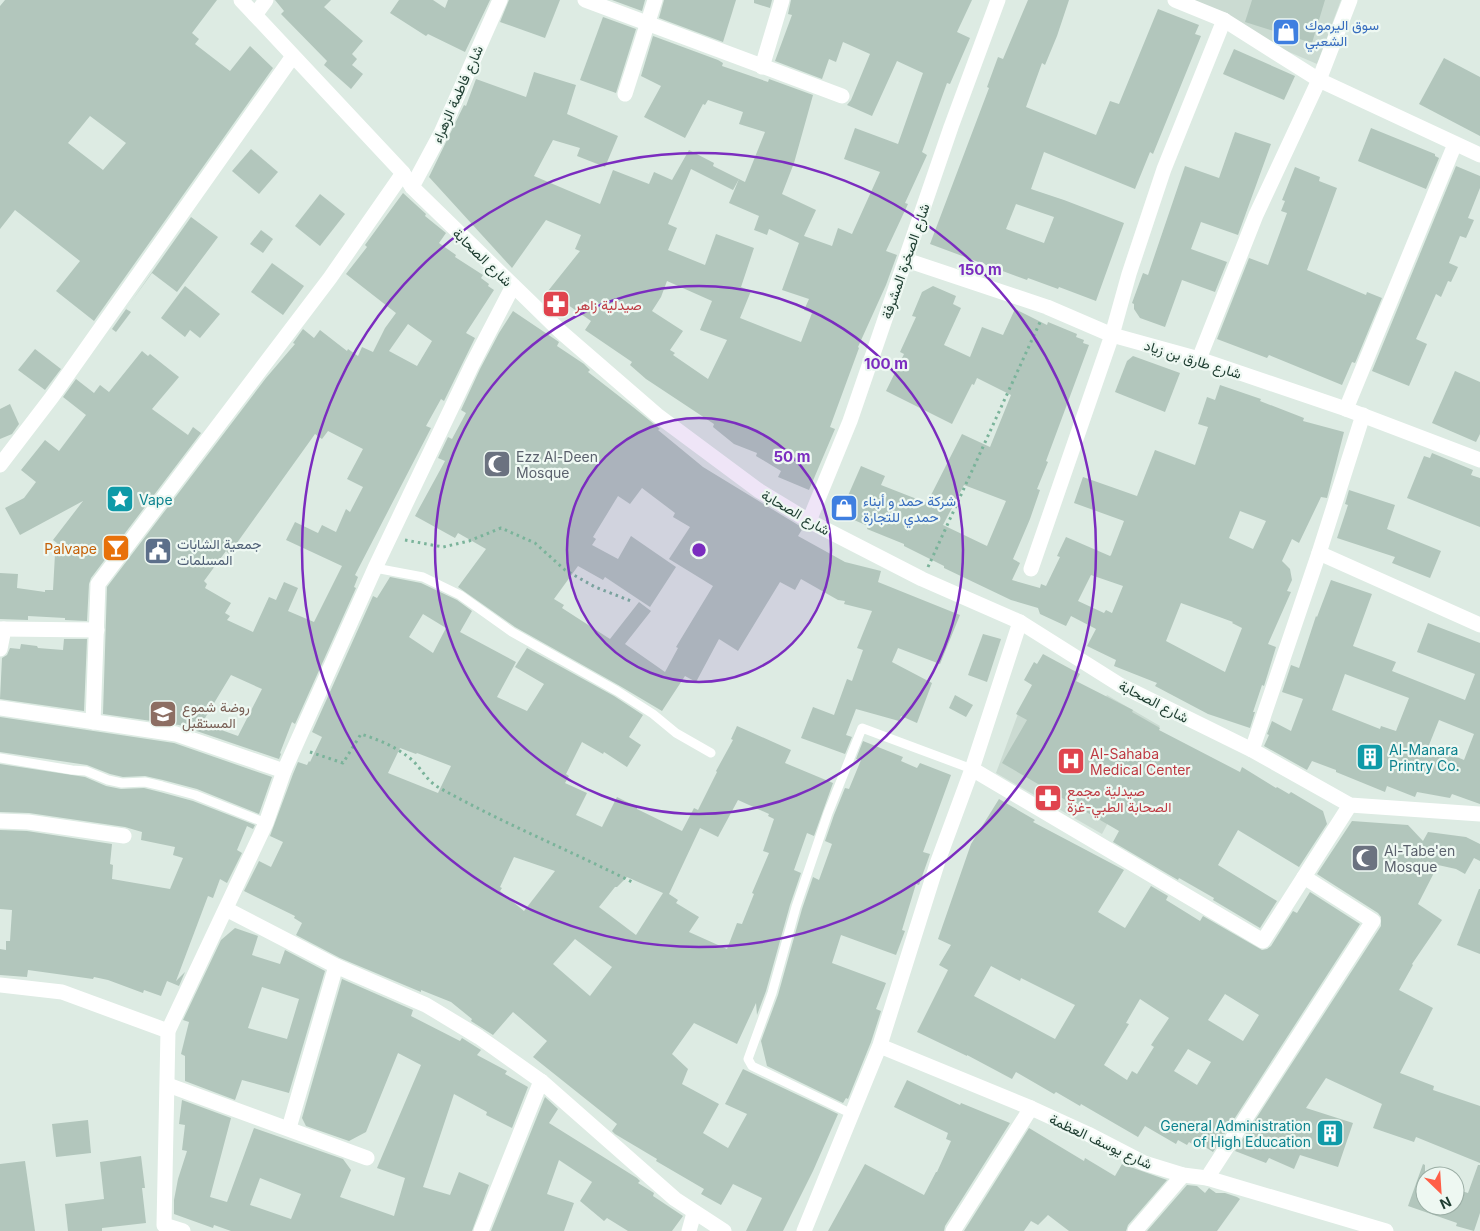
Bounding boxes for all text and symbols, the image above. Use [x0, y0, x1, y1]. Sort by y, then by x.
place label: سوق اليرموك الشعبي [1305, 16, 1379, 53]
shop icon: سوق اليرموك الشعبي [1271, 17, 1301, 47]
street label: شارع فاطمة الزهراء [428, 42, 489, 147]
street label: شارع الصخرة المشرفة [877, 201, 936, 322]
street label: شارع الصحابة [448, 224, 516, 292]
text: 150 m [958, 260, 1002, 279]
pharmacy icon: صيدلية زاهر [541, 289, 571, 319]
place label: صيدلية زاهر [574, 296, 642, 314]
street label: شارع طارق بن زياد [1142, 336, 1244, 385]
text: 100 m [864, 354, 908, 373]
text: 50 m [774, 447, 810, 466]
place label: Ezz Al-Deen Mosque [516, 448, 598, 481]
mosque icon: Ezz Al-Deen Mosque [482, 449, 512, 479]
place icon: Vape [105, 484, 135, 514]
street label: شارع الصحابة [757, 486, 833, 541]
place label: Vape [139, 491, 173, 508]
place label: شركة حمد و أبناء حمدي للتجارة [863, 492, 956, 529]
shop icon: شركة حمد و أبناء حمدي للتجارة [829, 493, 859, 523]
bar icon: Palvape [101, 533, 131, 563]
place label: جمعية الشابات المسلمات [177, 535, 262, 568]
public building icon: جمعية الشابات المسلمات [143, 536, 173, 566]
place label: Palvape [44, 540, 97, 557]
centre of rings [690, 541, 708, 559]
street label: شارع الصحابة [1115, 676, 1192, 729]
place label: روضة شموع المستقبل [182, 698, 250, 732]
school or university icon: روضة شموع المستقبل [148, 699, 178, 729]
place label: Al-Manara Printry Co. [1389, 741, 1460, 774]
building icon: Al-Manara Printry Co. [1355, 742, 1385, 772]
place label: Al-Sahaba Medical Center [1090, 745, 1191, 778]
hospital icon: Al-Sahaba Medical Center [1056, 746, 1086, 776]
place label: صيدلية مجمع الصحابة الطبي-غزة [1067, 782, 1171, 819]
pharmacy icon: صيدلية مجمع الصحابة الطبي-غزة [1033, 783, 1063, 813]
place label: Al-Tabe'en Mosque [1384, 842, 1455, 875]
mosque icon: Al-Tabe'en Mosque [1350, 843, 1380, 873]
street label: شارع يوسف العظمة [1046, 1110, 1155, 1175]
place label: General Administration of High Education [1160, 1117, 1311, 1150]
building icon: General Administration of High Education [1315, 1118, 1345, 1148]
north arrow [1415, 1166, 1465, 1216]
text: N [1437, 1193, 1454, 1213]

